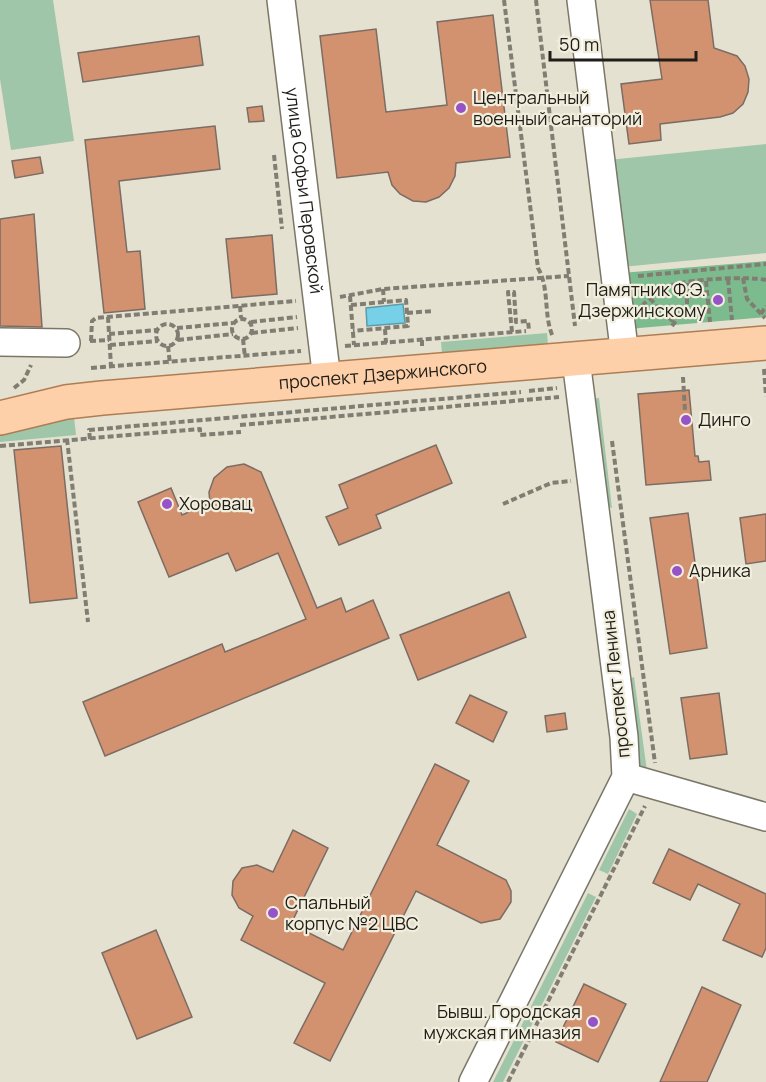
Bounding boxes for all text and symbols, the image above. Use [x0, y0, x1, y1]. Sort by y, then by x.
scale bar [550, 24, 696, 62]
text: 50 m [559, 32, 599, 56]
place label: Центральный военный санаторий [473, 85, 642, 130]
street label: улица Софьи Перовской [281, 86, 329, 295]
marker: Центральный военный санаторий [454, 101, 468, 115]
place label: Памятник Ф.Э. Дзержинскому [578, 277, 706, 322]
marker: Памятник Ф.Э. Дзержинскому [711, 293, 725, 307]
street label: проспект Дзержинского [278, 353, 488, 394]
place label: Динго [698, 407, 751, 431]
marker: Динго [679, 413, 693, 427]
place label: Хоровац [179, 491, 252, 515]
marker: Хоровац [160, 497, 174, 511]
place label: Арника [689, 558, 751, 582]
marker: Арника [670, 564, 684, 578]
street label: проспект Ленина [595, 609, 635, 759]
place label: Спальный корпус №2 ЦВС [285, 890, 419, 935]
marker: Спальный корпус №2 ЦВС [266, 906, 280, 920]
place label: Бывш. Городская мужская гимназия [423, 999, 581, 1044]
marker: Бывш. Городская мужская гимназия [586, 1015, 600, 1029]

